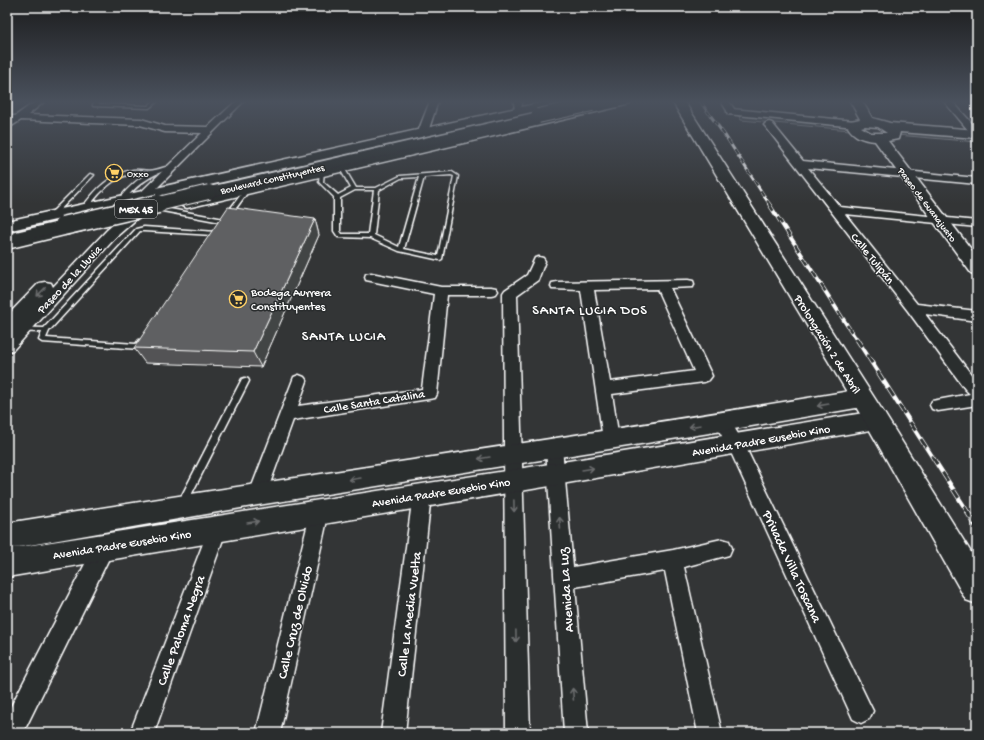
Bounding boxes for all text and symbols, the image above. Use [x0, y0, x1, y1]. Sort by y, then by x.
street label: Boulevard Constituyentes [219, 162, 326, 198]
supermarket icon: Oxxo [104, 163, 124, 183]
street label: Paseo de Guanajuato [894, 165, 958, 245]
place label: Oxxo [127, 169, 149, 181]
road number: MEX 45 [115, 200, 157, 218]
street label: Calle Tulipán [847, 231, 896, 288]
street label: Paseo de la Lluvia [35, 243, 106, 318]
one-way arrow [36, 287, 46, 297]
place label: Bodega Aurrera Constituyentes [250, 287, 332, 315]
supermarket icon: Bodega Aurrera Constituyentes [228, 289, 248, 309]
street label: Prolongación 2 de Abril [790, 292, 863, 398]
district label: SANTA LUCIA DOS [532, 303, 648, 320]
district label: SANTA LUCIA [302, 329, 386, 346]
street label: Calle Santa Catalina [323, 388, 426, 418]
one-way arrow [817, 401, 830, 409]
one-way arrow [689, 423, 702, 431]
street label: Avenida Padre Eusebio Kino [691, 423, 831, 461]
one-way arrow [477, 454, 490, 462]
one-way arrow [582, 465, 595, 473]
one-way arrow [349, 475, 362, 483]
street label: Avenida Padre Eusebio Kino [371, 476, 511, 512]
one-way arrow [510, 499, 518, 512]
street label: Privada Villa Toscana [757, 507, 825, 627]
one-way arrow [556, 517, 563, 530]
one-way arrow [246, 518, 259, 526]
street label: Avenida Padre Eusebio Kino [52, 528, 192, 564]
street label: Avenida La Luz [556, 546, 579, 633]
street label: Calle La Media Vuelta [394, 550, 427, 678]
street label: Calle Cruz de Olvido [275, 564, 318, 681]
street label: Calle Paloma Negra [155, 572, 211, 688]
one-way arrow [513, 629, 520, 642]
one-way arrow [569, 688, 576, 701]

